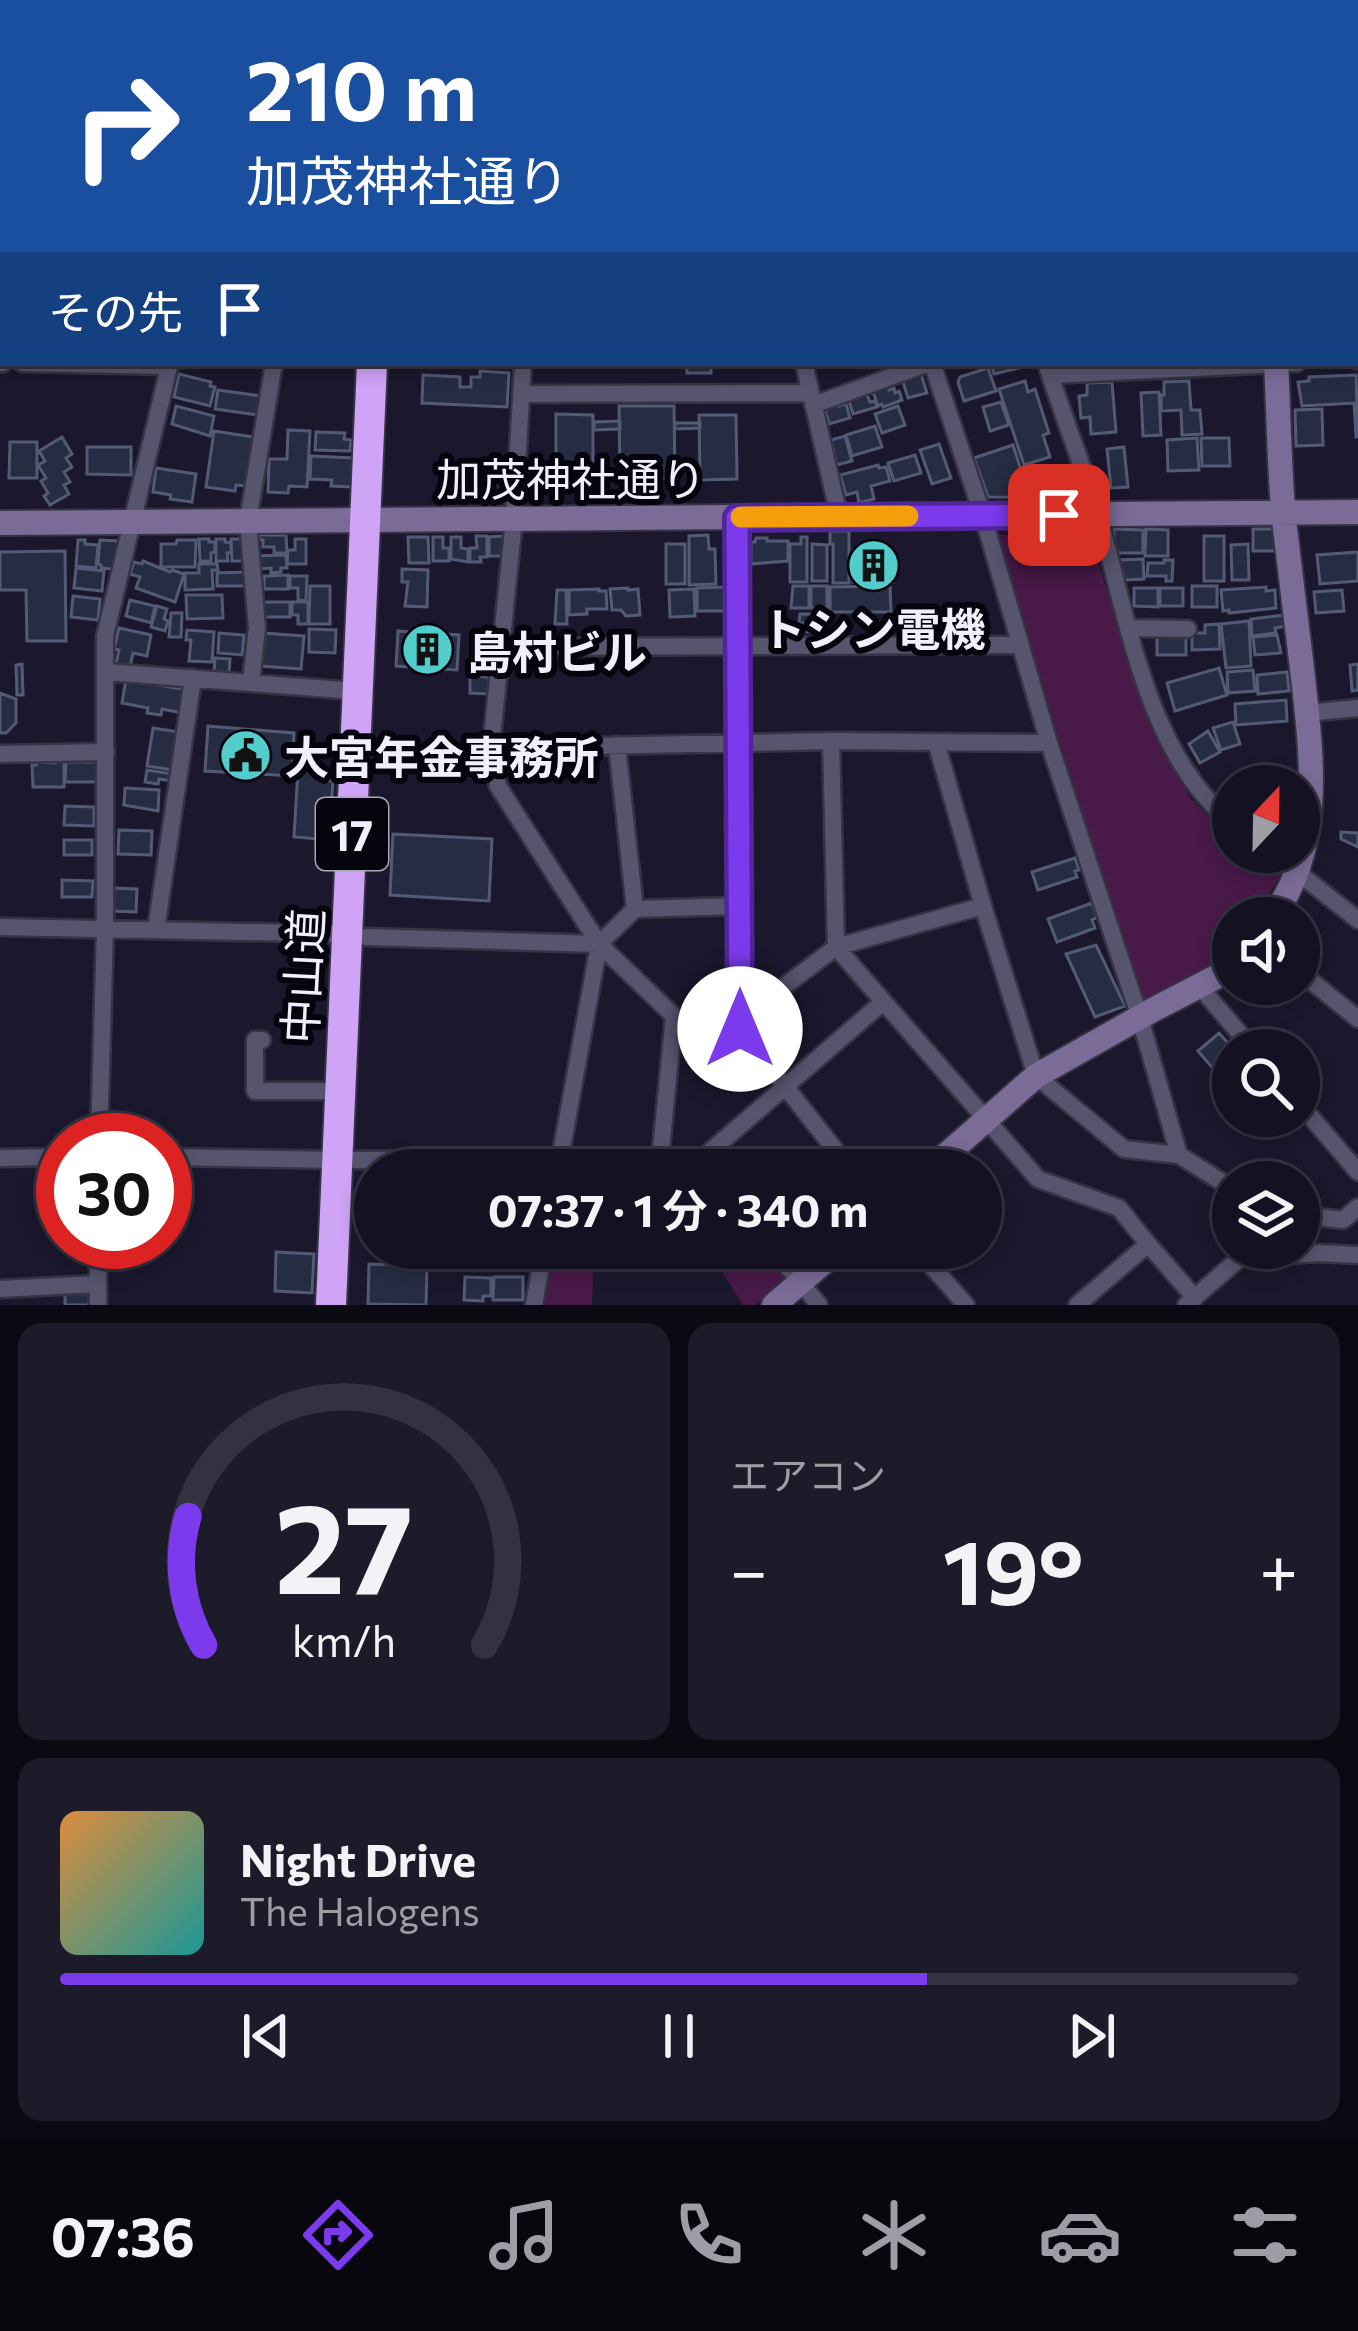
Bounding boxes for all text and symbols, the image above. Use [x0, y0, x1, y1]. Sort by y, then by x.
text: 210 m [246, 36, 477, 138]
icon: right [48, 48, 204, 204]
text: 加茂神社通り [246, 146, 570, 212]
icon: arrive [207, 276, 273, 342]
text: その先 [48, 283, 183, 338]
street label: 加茂神社通り [436, 450, 706, 505]
pin [1008, 464, 1110, 566]
icon: arrive [1026, 482, 1092, 548]
building icon: トシン電機 [845, 538, 901, 594]
place label: トシン電機 [760, 600, 986, 655]
building icon: 島村ビル [400, 622, 456, 678]
place label: 島村ビル [467, 623, 647, 678]
public building icon: 大宮年金事務所 [217, 727, 273, 783]
place label: 大宮年金事務所 [284, 728, 599, 783]
north arrow [1212, 765, 1320, 873]
map controls [1212, 765, 1320, 1269]
road number: 17 [316, 798, 388, 870]
button: sound [1212, 897, 1320, 1005]
street label: 中山道 [270, 907, 332, 1045]
position arrow [677, 966, 803, 1092]
button: search [1212, 1029, 1320, 1137]
speed limit sign: 30 [36, 1113, 192, 1269]
button: layers [1212, 1161, 1320, 1269]
text: 07:37 · 1 分 · 340 m [488, 1181, 868, 1236]
text: エアコン [730, 1450, 886, 1498]
text: 27 [275, 1467, 413, 1620]
text: 19° [943, 1513, 1084, 1624]
text: − [730, 1528, 768, 1609]
text: + [1259, 1528, 1298, 1609]
text: km/h [292, 1612, 396, 1665]
text: Night Drive [240, 1831, 476, 1886]
text: The Halogens [240, 1886, 480, 1934]
icon: previous [233, 2003, 299, 2069]
icon: pause [646, 2003, 712, 2069]
icon: next [1059, 2003, 1125, 2069]
icon: directions [296, 2193, 380, 2277]
icon: music [482, 2193, 566, 2277]
icon: phone [667, 2193, 751, 2277]
icon: climate [852, 2193, 936, 2277]
icon: car [1038, 2193, 1122, 2277]
icon: filters [1223, 2193, 1307, 2277]
text: 07:36 [51, 2202, 195, 2268]

